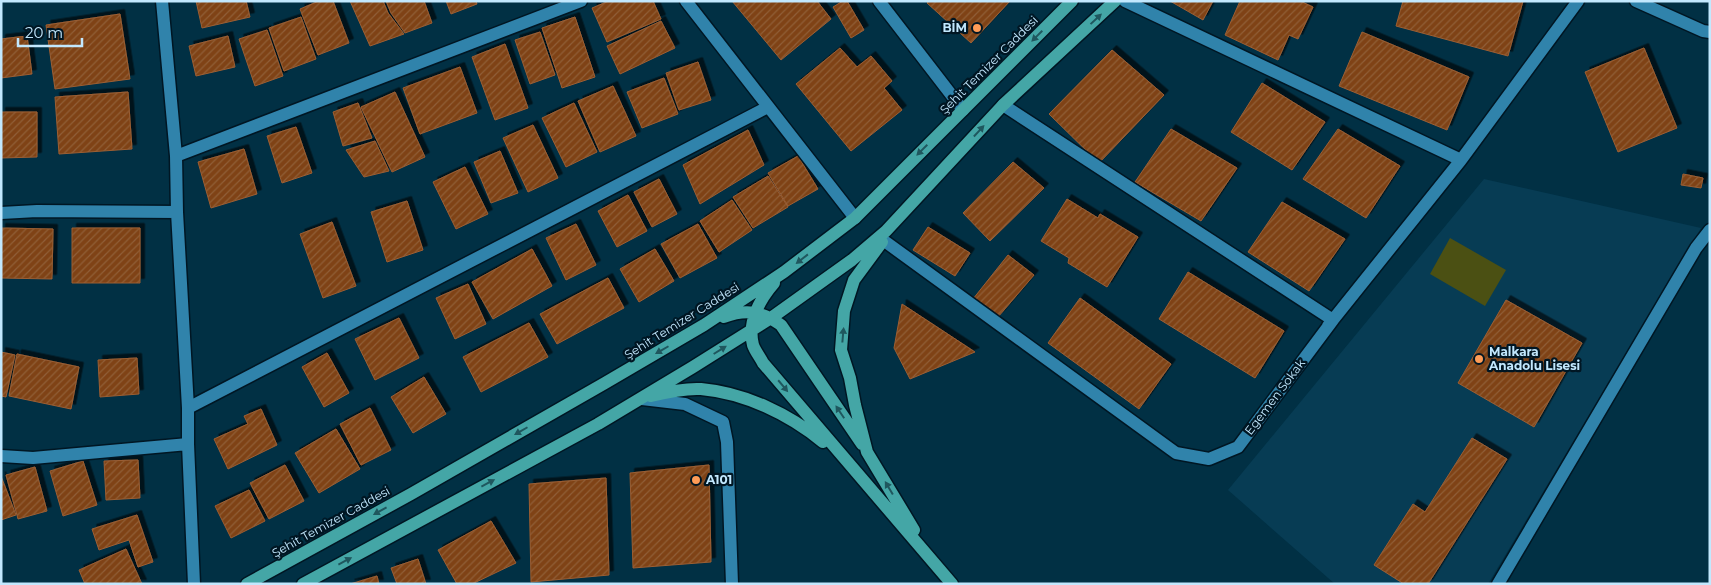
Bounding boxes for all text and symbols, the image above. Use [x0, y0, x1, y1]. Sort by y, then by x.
street label: Şehit Temizer Caddesi [936, 12, 1041, 117]
one-way arrow [1090, 13, 1102, 25]
scale bar [18, 15, 81, 47]
place label: BİM [942, 20, 967, 35]
marker: BİM [971, 22, 983, 34]
text: 20 m [25, 23, 63, 42]
one-way arrow [1031, 29, 1043, 41]
one-way arrow [973, 126, 985, 138]
one-way arrow [916, 144, 928, 156]
one-way arrow [796, 253, 809, 264]
street label: Şehit Temizer Caddesi [622, 279, 742, 362]
one-way arrow [839, 327, 847, 343]
place label: Malkara Anadolu Lisesi [1488, 344, 1580, 373]
one-way arrow [714, 345, 727, 355]
one-way arrow [656, 346, 669, 355]
marker: Malkara Anadolu Lisesi [1473, 353, 1485, 365]
street label: Egemen Sokak [1241, 355, 1308, 437]
one-way arrow [777, 379, 788, 392]
one-way arrow [835, 405, 845, 419]
one-way arrow [515, 427, 528, 436]
place label: A101 [705, 472, 732, 487]
marker: A101 [690, 474, 702, 486]
one-way arrow [481, 479, 496, 487]
one-way arrow [884, 481, 893, 494]
street label: Şehit Temizer Caddesi [269, 483, 392, 560]
one-way arrow [373, 507, 387, 515]
one-way arrow [339, 556, 352, 565]

